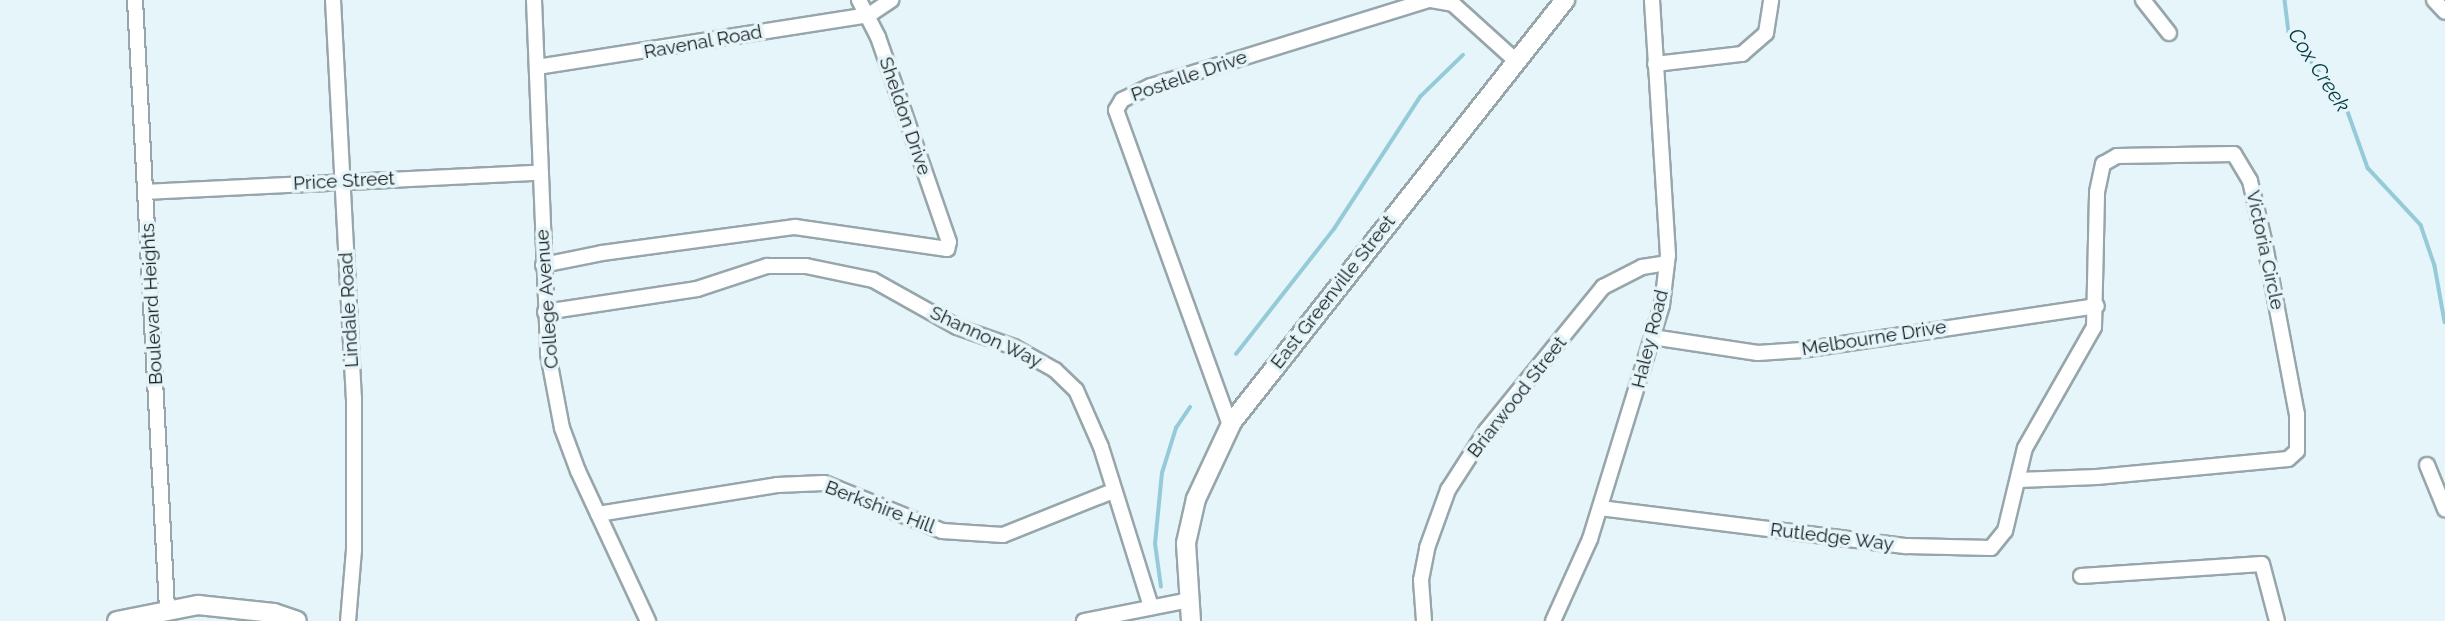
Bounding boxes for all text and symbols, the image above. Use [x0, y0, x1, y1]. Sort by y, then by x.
street label: Ravenal Road [642, 20, 764, 64]
water label: Cox Creek [2283, 23, 2355, 117]
street label: Postelle Drive [1128, 46, 1250, 106]
street label: Sheldon Drive [874, 54, 936, 178]
street label: Price Street [293, 167, 395, 195]
street label: Victoria Circle [2241, 188, 2289, 312]
street label: East Greenville Street [1266, 211, 1400, 373]
street label: Boulevard Heights [136, 223, 168, 385]
street label: College Avenue [531, 228, 563, 370]
street label: Lindale Road [335, 252, 363, 368]
street label: Haley Road [1627, 287, 1673, 391]
street label: Shannon Way [926, 301, 1046, 373]
street label: Melbourne Drive [1800, 315, 1948, 361]
street label: Briarwood Street [1463, 332, 1571, 462]
street label: Berkshire Hill [822, 476, 938, 538]
street label: Rutledge Way [1769, 518, 1895, 556]

